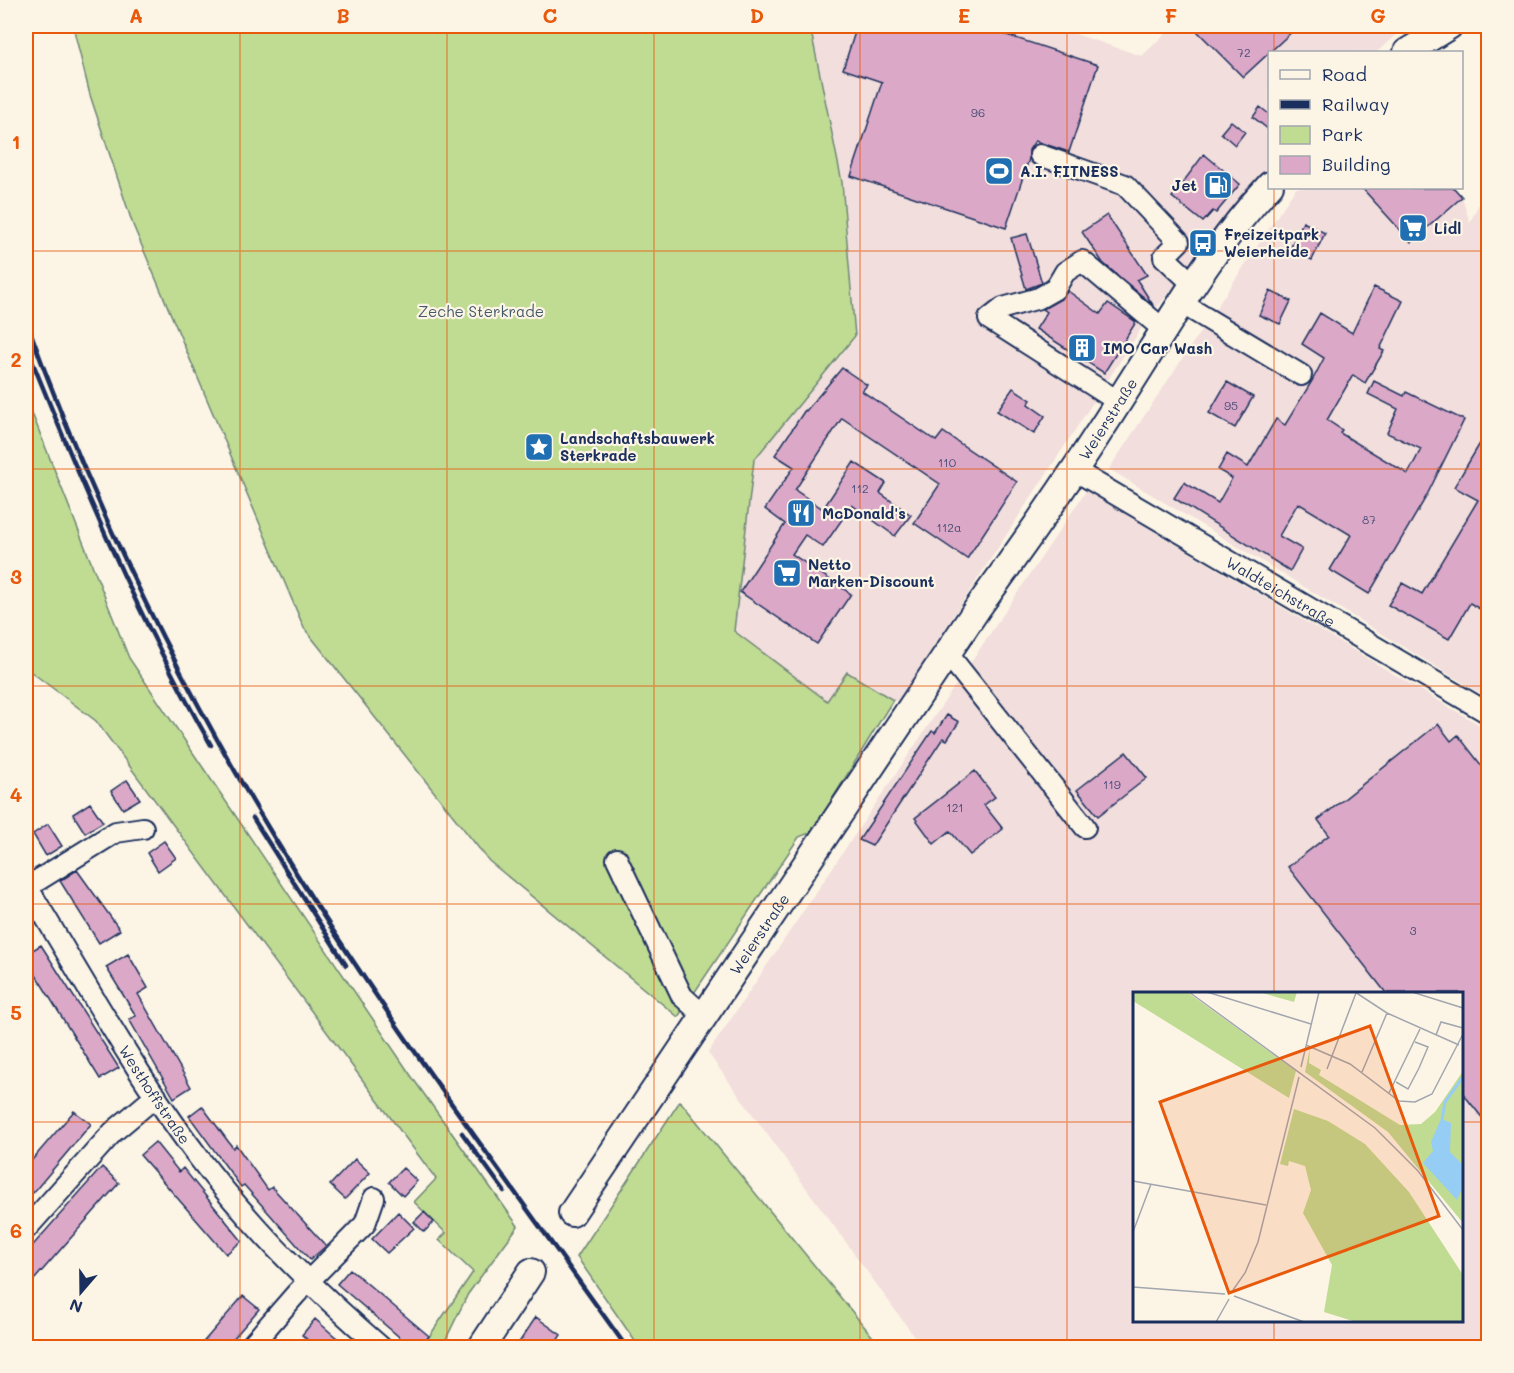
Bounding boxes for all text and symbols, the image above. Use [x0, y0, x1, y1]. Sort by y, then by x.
text: A [129, 2, 143, 28]
text: B [336, 2, 350, 28]
text: C [543, 2, 558, 28]
text: D [750, 2, 764, 28]
text: E [958, 2, 970, 28]
text: F [1165, 2, 1178, 28]
text: G [1370, 2, 1386, 28]
house number: 72 [1237, 44, 1251, 60]
legend [1268, 51, 1463, 189]
text: Road [1322, 62, 1367, 86]
text: Railway [1322, 92, 1389, 116]
house number: 96 [971, 104, 985, 120]
text: Park [1322, 122, 1363, 146]
text: 1 [12, 128, 20, 154]
text: Building [1322, 152, 1390, 176]
sports icon: A.I. FITNESS [983, 155, 1015, 187]
place label: A.I. FITNESS [1020, 161, 1119, 181]
fuel station icon: Jet [1202, 169, 1234, 201]
place label: Jet [1172, 175, 1197, 195]
supermarket icon: Lidl [1397, 212, 1429, 244]
place label: Lidl [1434, 218, 1461, 238]
place label: Freizeitpark Weierheide [1224, 224, 1319, 261]
bus stop icon: Freizeitpark Weierheide [1187, 227, 1219, 259]
park label: Zeche Sterkrade [418, 301, 544, 321]
building icon: IMO Car Wash [1066, 332, 1098, 364]
place label: IMO Car Wash [1103, 338, 1212, 358]
text: 2 [10, 346, 22, 372]
street label: Weierstraße [1074, 374, 1141, 464]
house number: 95 [1224, 397, 1238, 413]
place label: Landschaftsbauwerk Sterkrade [560, 428, 715, 465]
place icon: Landschaftsbauwerk Sterkrade [523, 431, 555, 463]
house number: 110 [938, 454, 957, 470]
house number: 112 [851, 480, 869, 496]
restaurant icon: McDonald's [785, 497, 817, 529]
place label: McDonald's [822, 503, 906, 523]
house number: 87 [1362, 511, 1376, 527]
house number: 112a [937, 519, 961, 535]
street label: Waldteichstraße [1223, 552, 1339, 631]
place label: Netto Marken-Discount [808, 554, 935, 591]
supermarket icon: Netto Marken-Discount [771, 557, 803, 589]
text: 3 [10, 563, 22, 589]
house number: 119 [1103, 776, 1121, 792]
text: 4 [10, 781, 23, 807]
house number: 121 [946, 799, 964, 815]
street label: Weierstraße [725, 890, 793, 978]
house number: 3 [1409, 922, 1417, 938]
inset map [1133, 992, 1463, 1322]
text: 5 [10, 999, 22, 1025]
street label: Westhoffstraße [115, 1041, 195, 1148]
text: 6 [10, 1217, 22, 1243]
north arrow [51, 1262, 111, 1322]
text: N [66, 1295, 85, 1319]

